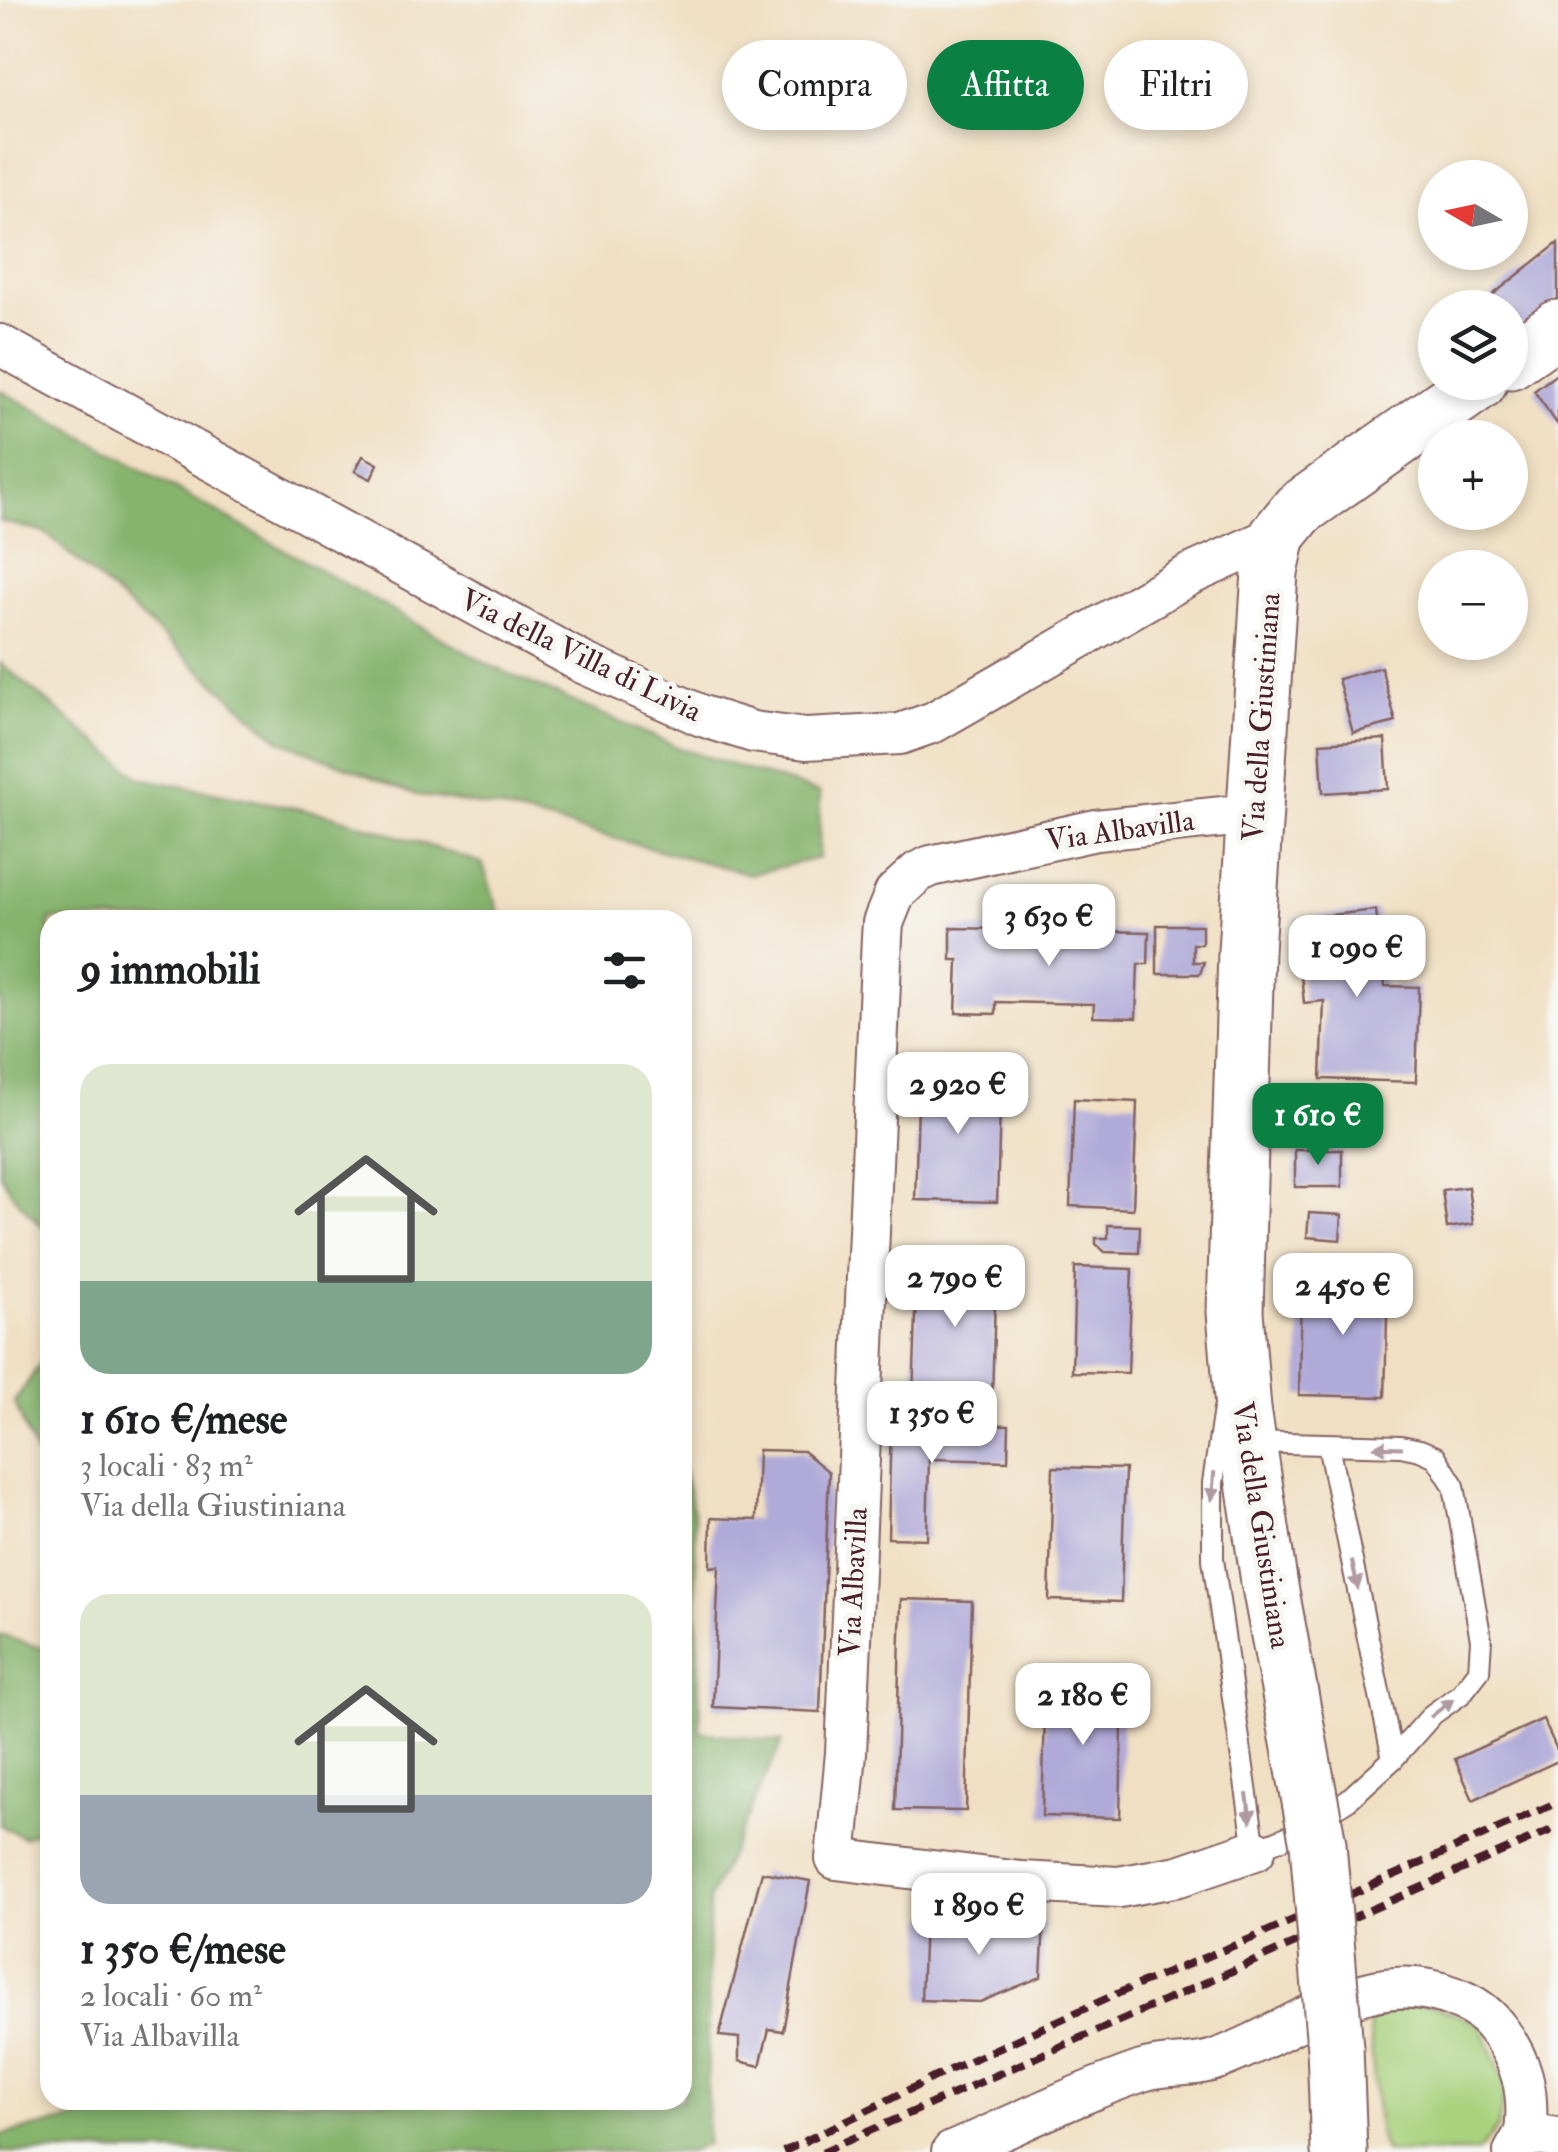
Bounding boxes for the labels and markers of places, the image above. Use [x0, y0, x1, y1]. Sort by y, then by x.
pin: 3 630 € [957, 884, 1141, 969]
pin: 1 090 € [1265, 915, 1449, 1000]
pin: 2 920 € [866, 1052, 1050, 1137]
pin: 1 610 € [1226, 1083, 1410, 1168]
pin: 2 790 € [863, 1245, 1047, 1330]
pin: 2 450 € [1251, 1253, 1435, 1338]
pin: 1 350 € [840, 1381, 1024, 1466]
pin: 2 180 € [991, 1663, 1175, 1748]
pin: 1 890 € [887, 1873, 1071, 1958]

